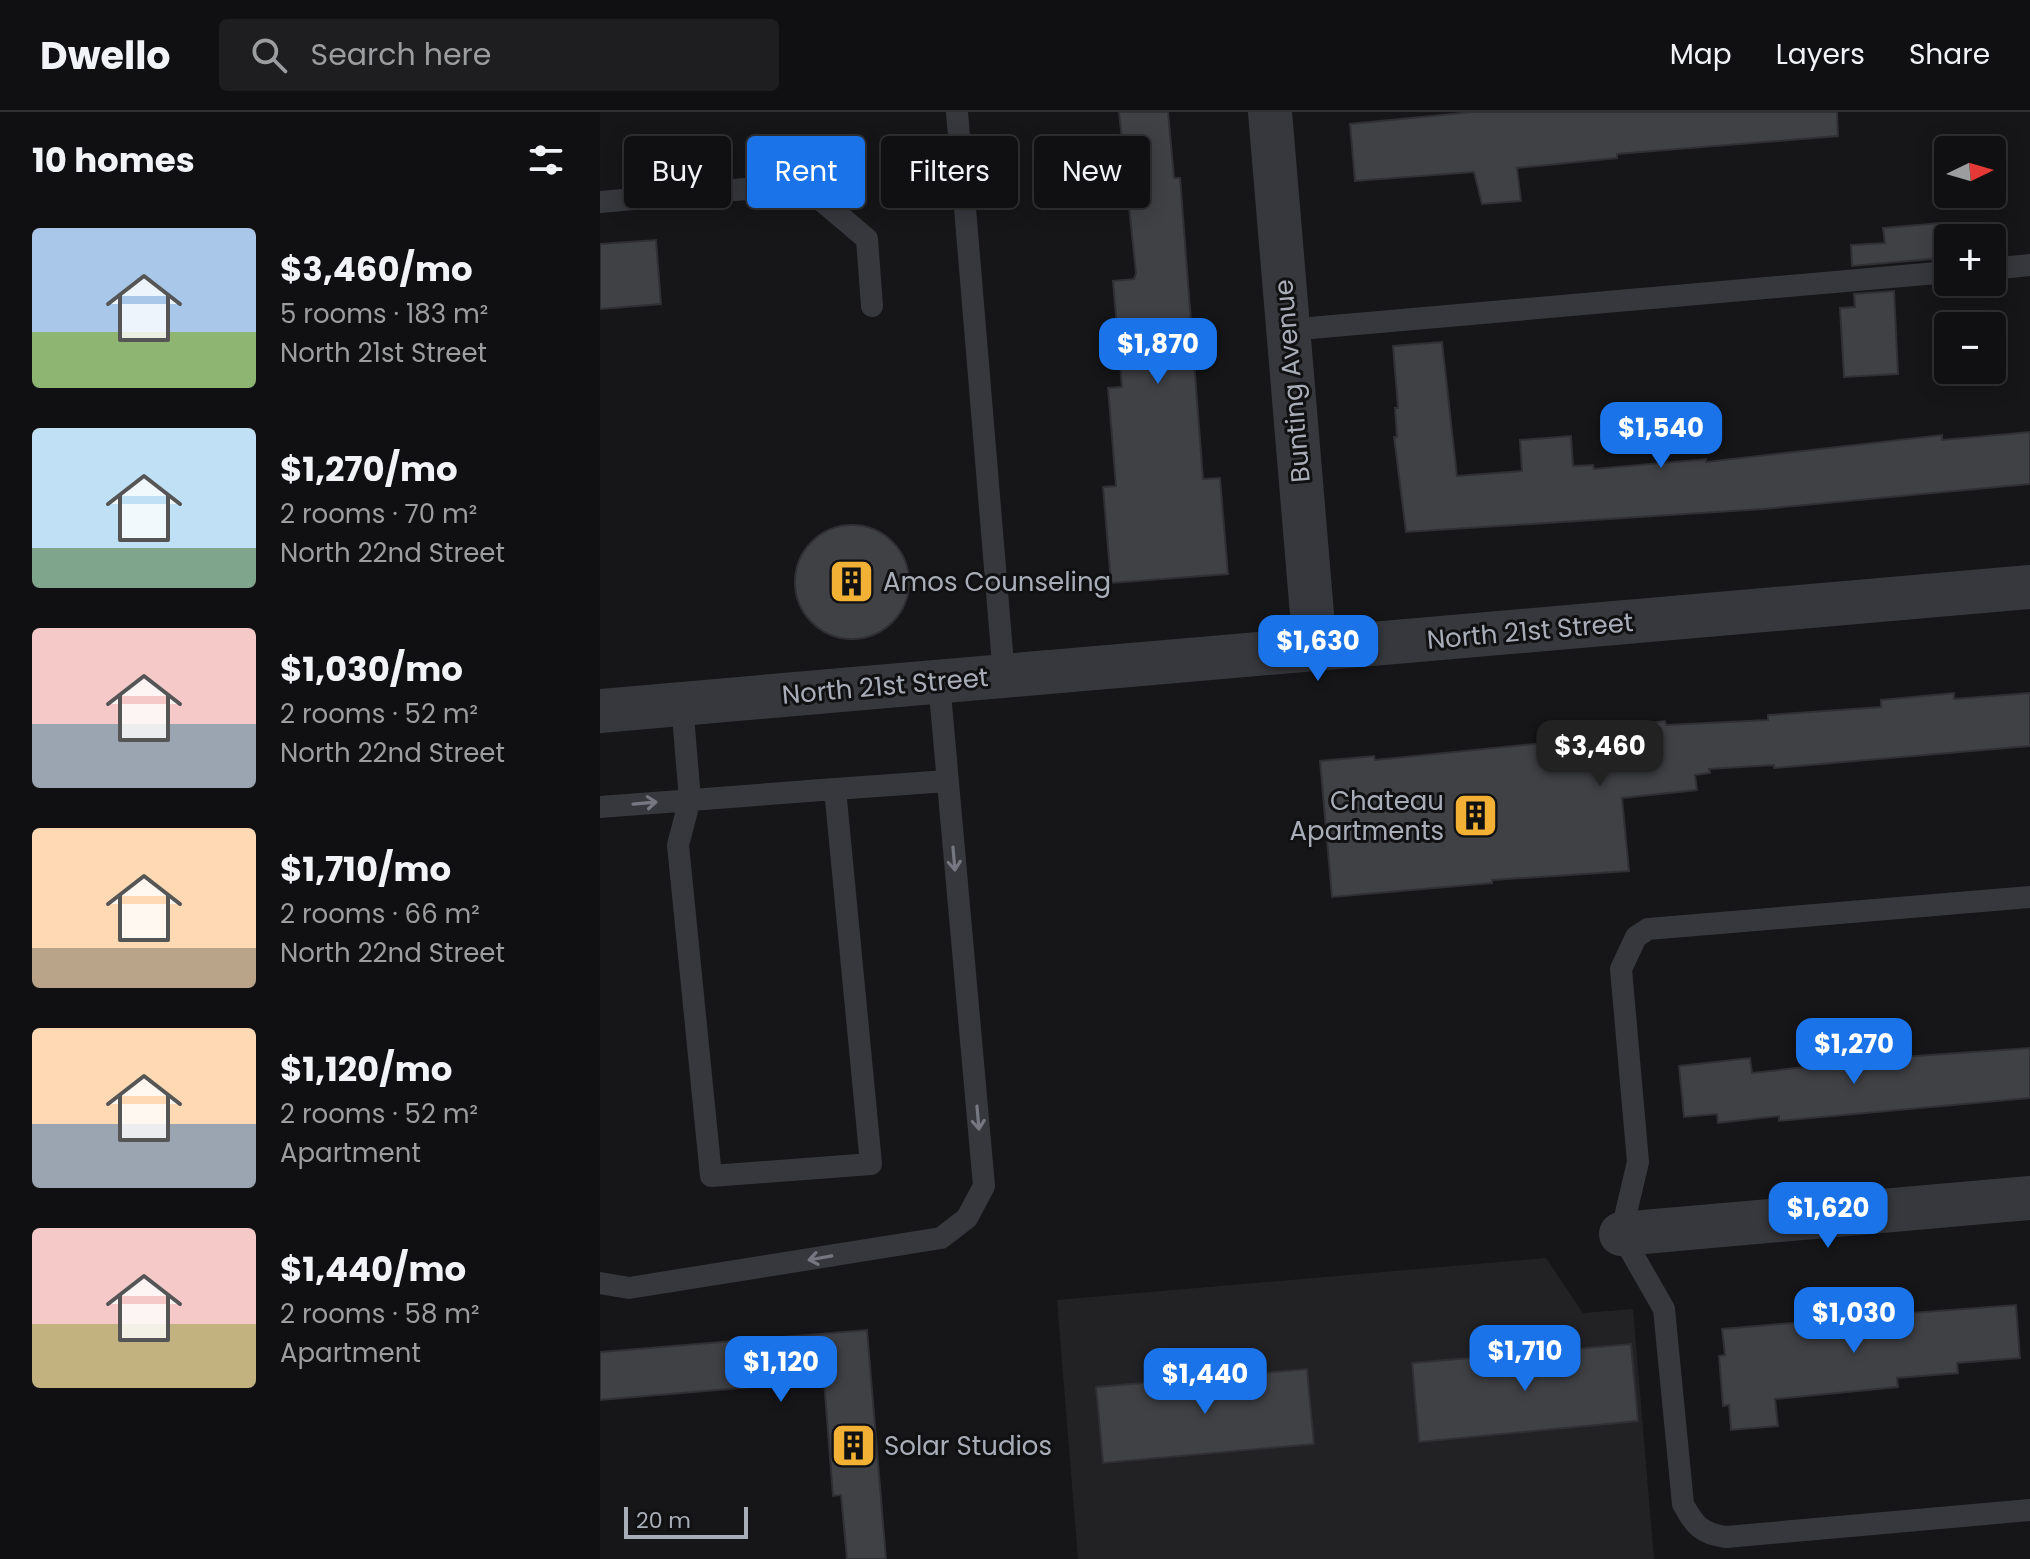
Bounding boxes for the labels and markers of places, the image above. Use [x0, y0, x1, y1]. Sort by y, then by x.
pin: $1,870 [1093, 318, 1223, 386]
pin: $1,540 [1596, 402, 1726, 470]
building icon: Amos Counseling [828, 558, 876, 606]
place label: Amos Counseling [883, 564, 1111, 600]
pin: $1,630 [1253, 615, 1383, 683]
pin: $3,460 [1535, 720, 1665, 788]
place label: Chateau Apartments [1290, 783, 1444, 849]
building icon: Chateau Apartments [1451, 792, 1499, 840]
pin: $1,270 [1789, 1018, 1919, 1086]
pin: $1,620 [1763, 1182, 1893, 1250]
pin: $1,030 [1789, 1287, 1919, 1355]
pin: $1,710 [1460, 1325, 1590, 1393]
pin: $1,120 [716, 1336, 846, 1404]
pin: $1,440 [1140, 1348, 1270, 1416]
building icon: Solar Studios [829, 1422, 877, 1470]
place label: Solar Studios [884, 1428, 1052, 1464]

